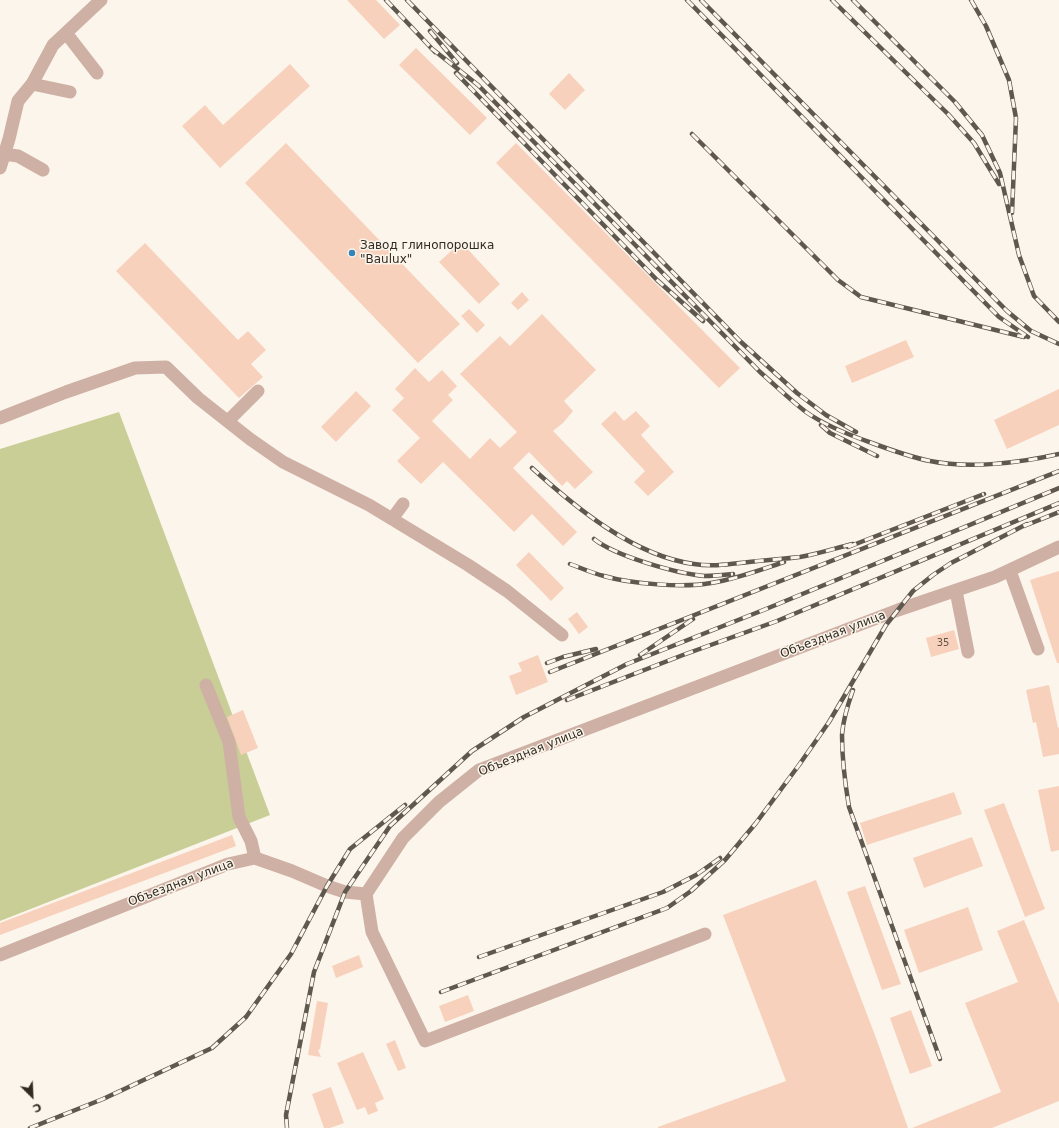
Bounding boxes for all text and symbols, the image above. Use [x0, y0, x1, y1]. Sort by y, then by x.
place label: Завод глинопорошка "Baulux" [360, 239, 494, 267]
marker: Завод глинопорошка "Baulux" [347, 248, 357, 258]
street label: Объездная улица [778, 608, 888, 662]
house number: 35 [937, 637, 949, 649]
street label: Объездная улица [477, 724, 585, 780]
street label: Объездная улица [126, 856, 236, 910]
north arrow [12, 1076, 52, 1116]
text: С [31, 1100, 43, 1115]

